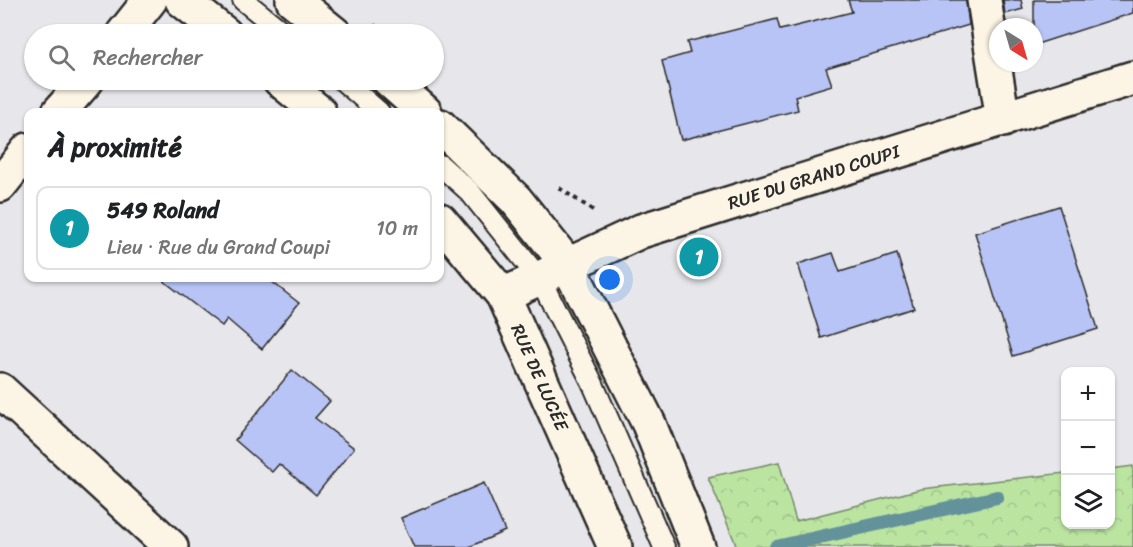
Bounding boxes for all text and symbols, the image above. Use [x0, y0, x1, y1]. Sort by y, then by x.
north arrow [989, 18, 1043, 72]
search box [24, 24, 444, 90]
text: Rechercher [93, 38, 203, 77]
icon: search [45, 41, 78, 74]
text: À proximité [48, 124, 182, 170]
street label: RUE DU GRAND COUPI [724, 135, 905, 219]
text: 549 Roland [107, 191, 219, 230]
text: 1 [65, 211, 74, 246]
text: 10 m [376, 211, 418, 246]
text: Lieu · Rue du Grand Coupi [107, 230, 330, 265]
pin: 1 [680, 234, 718, 280]
your location [595, 265, 624, 294]
street label: RUE DE LUCÉE [502, 318, 578, 437]
map controls [1061, 367, 1115, 529]
button: + [1061, 367, 1115, 421]
button: − [1061, 421, 1115, 475]
button: layers [1061, 475, 1115, 529]

